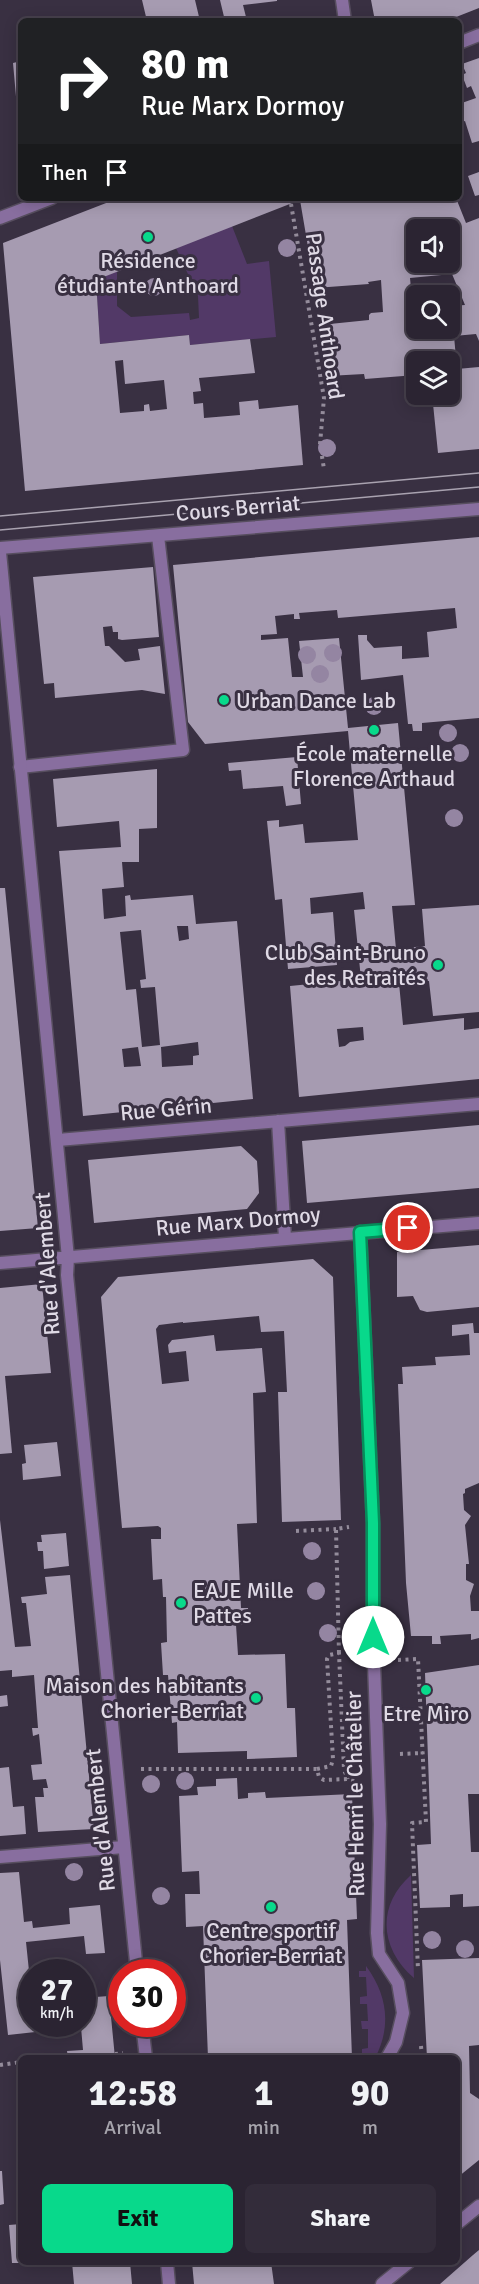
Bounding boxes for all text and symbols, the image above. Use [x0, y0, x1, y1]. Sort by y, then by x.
text: 80 m [141, 39, 230, 90]
icon: right [42, 42, 120, 120]
text: Rue Marx Dormoy [141, 90, 344, 123]
icon: arrive [100, 156, 133, 189]
text: Then [42, 159, 88, 186]
map controls [406, 219, 460, 405]
button: sound [406, 219, 460, 273]
marker: Résidence étudiante Anthoard [141, 230, 155, 244]
street label: Passage Anthoard [300, 231, 350, 401]
place label: Résidence étudiante Anthoard [57, 247, 239, 299]
button: search [406, 285, 460, 339]
button: layers [406, 351, 460, 405]
street label: Cours Berriat [175, 489, 302, 527]
place label: Urban Dance Lab [236, 687, 396, 714]
marker: Urban Dance Lab [217, 693, 231, 707]
marker: École maternelle Florence Arthaud [367, 723, 381, 737]
place label: École maternelle Florence Arthaud [293, 740, 455, 792]
place label: Club Saint-Bruno des Retraités [265, 939, 426, 991]
marker: Club Saint-Bruno des Retraités [431, 958, 445, 972]
street label: Rue Gérin [119, 1092, 213, 1126]
street label: Rue d'Alembert [29, 1191, 65, 1337]
street label: Rue Marx Dormoy [154, 1200, 322, 1242]
pin [382, 1202, 433, 1253]
icon: arrive [391, 1211, 424, 1244]
place label: EAJE Mille Pattes [193, 1577, 294, 1629]
marker: EAJE Mille Pattes [174, 1596, 188, 1610]
position arrow [341, 1605, 405, 1669]
place label: Maison des habitants Chorier-Berriat [45, 1672, 244, 1724]
marker: Etre Miro [419, 1683, 433, 1697]
marker: Maison des habitants Chorier-Berriat [249, 1691, 263, 1705]
street label: Rue Henri le Châtelier [340, 1691, 370, 1897]
place label: Etre Miro [383, 1700, 469, 1727]
street label: Rue d'Alembert [79, 1747, 121, 1893]
marker: Centre sportif Chorier-Berriat [264, 1900, 278, 1914]
place label: Centre sportif Chorier-Berriat [199, 1917, 343, 1969]
speed limit sign: 30 [108, 1959, 186, 2037]
text: 27 [41, 1972, 73, 2009]
text: km/h [40, 2004, 74, 2022]
text: 12:58 [89, 2071, 177, 2116]
text: 1 [254, 2071, 273, 2116]
text: 90 [350, 2071, 389, 2116]
text: Arrival [104, 2115, 162, 2140]
text: min [248, 2115, 280, 2140]
text: m [362, 2115, 378, 2140]
button: Exit [42, 2184, 233, 2253]
button: Share [245, 2184, 436, 2253]

